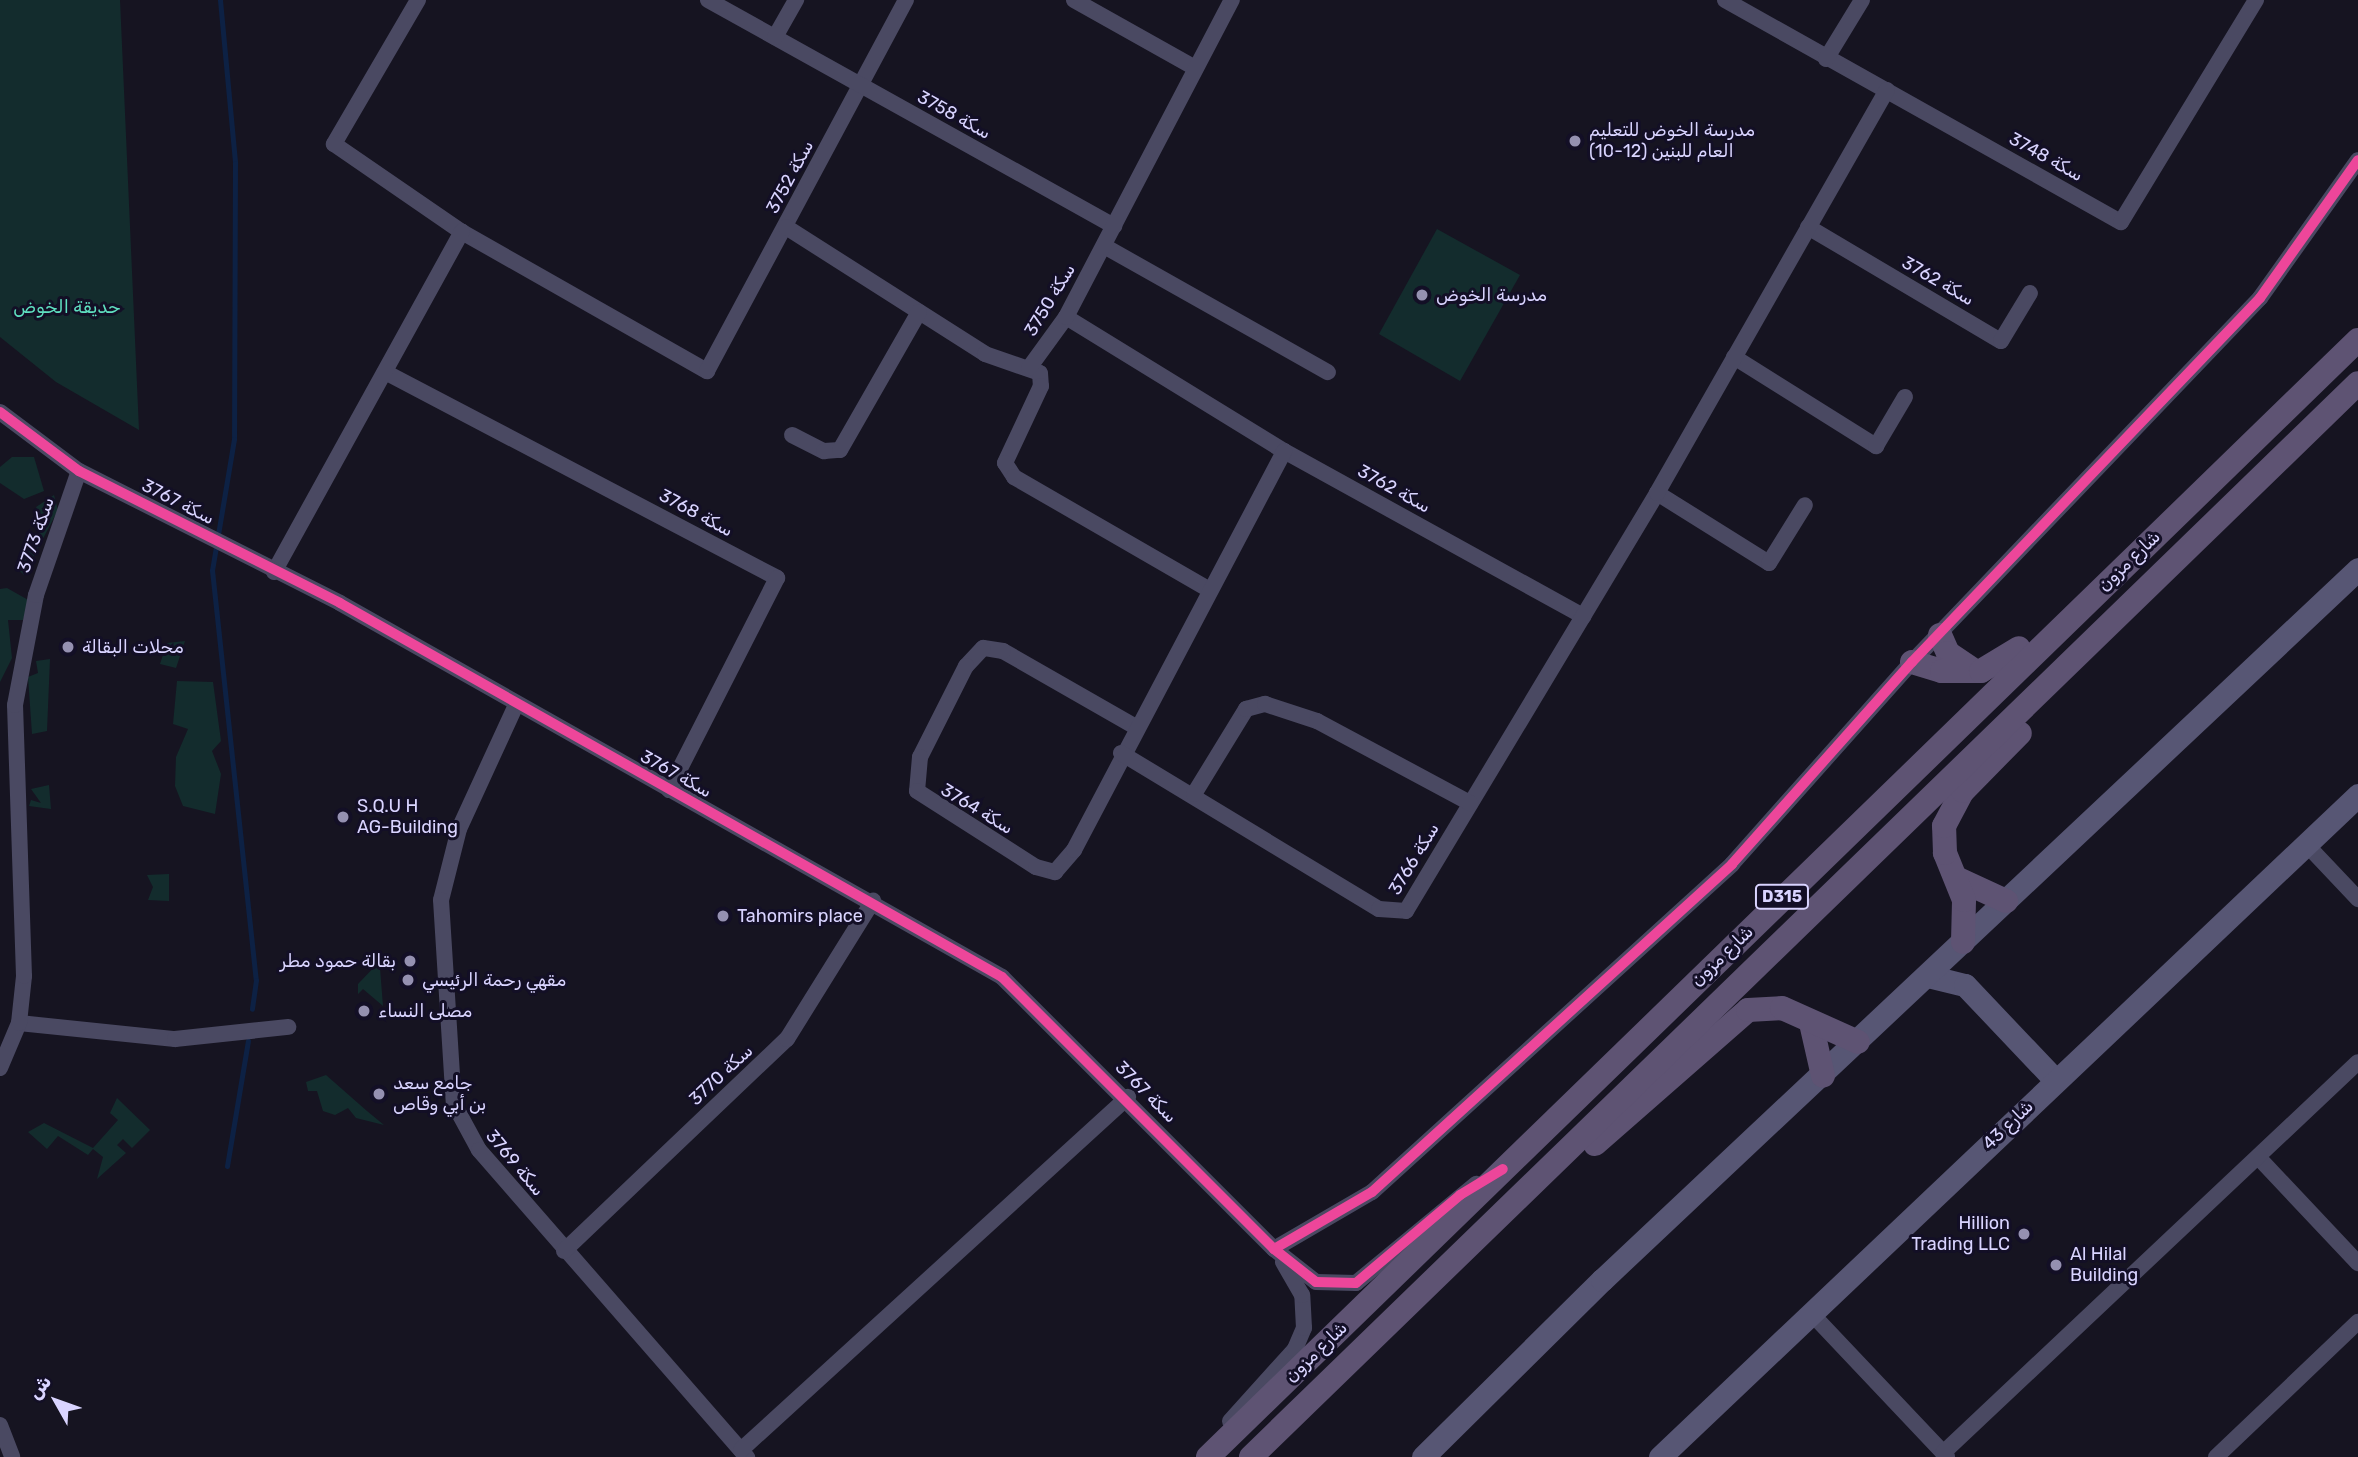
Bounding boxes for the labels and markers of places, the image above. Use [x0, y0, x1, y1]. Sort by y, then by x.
place label: مدرسة الخوض للتعليم العام للبنين (12-10) [1589, 120, 1755, 162]
marker: مدرسة الخوض للتعليم العام للبنين (12-10) [1567, 133, 1583, 149]
place label: مدرسة الخوض [1436, 284, 1547, 306]
marker: مدرسة الخوض [1414, 287, 1430, 303]
place label: محلات البقالة [82, 636, 184, 658]
marker: محلات البقالة [60, 639, 76, 655]
place label: S.Q.U H AG-Building [357, 796, 458, 838]
marker: S.Q.U H AG-Building [335, 809, 351, 825]
place label: Tahomirs place [737, 905, 863, 927]
marker: Tahomirs place [715, 908, 731, 924]
place label: بقالة حمود مطر [280, 950, 396, 972]
marker: بقالة حمود مطر [402, 953, 418, 969]
place label: مقهي رحمة الرئيسي [422, 969, 566, 991]
marker: مقهي رحمة الرئيسي [400, 972, 416, 988]
place label: مصلى النساء [378, 1000, 472, 1022]
marker: مصلى النساء [356, 1003, 372, 1019]
place label: جامع سعد بن أبي وقاص [393, 1073, 486, 1116]
marker: جامع سعد بن أبي وقاص [371, 1086, 387, 1102]
place label: Hillion Trading LLC [1911, 1213, 2010, 1256]
marker: Hillion Trading LLC [2016, 1226, 2032, 1242]
place label: Al Hilal Building [2070, 1244, 2138, 1286]
marker: Al Hilal Building [2048, 1257, 2064, 1273]

